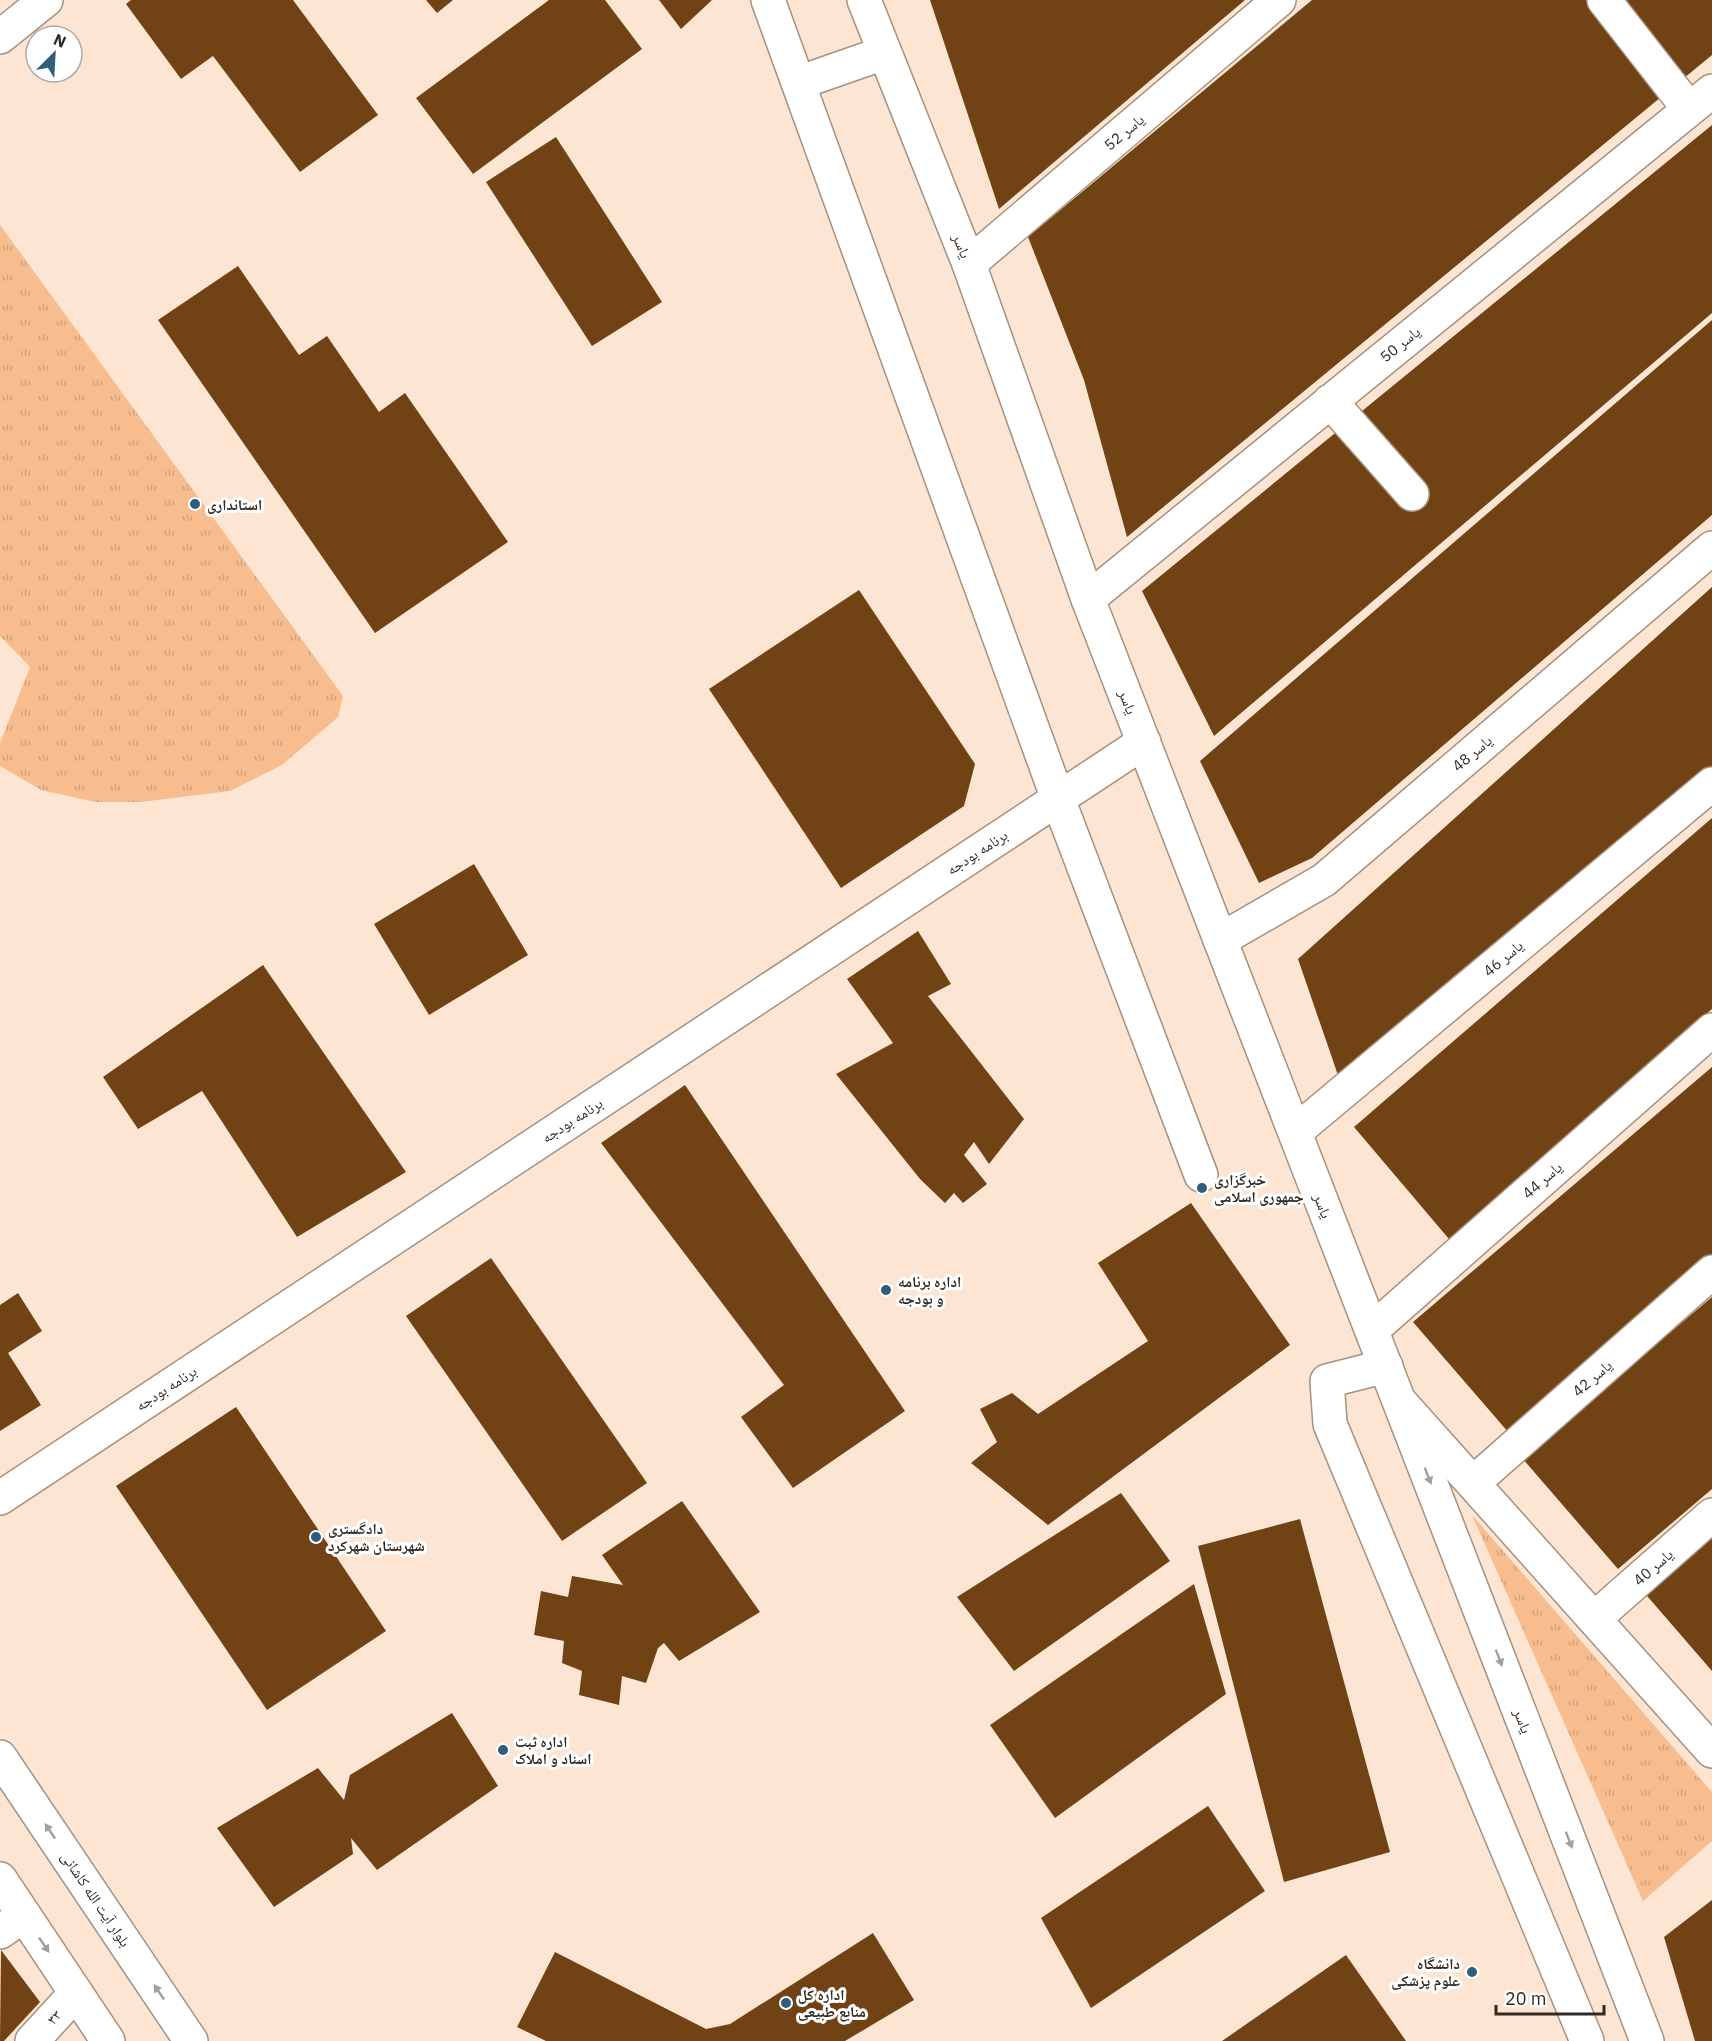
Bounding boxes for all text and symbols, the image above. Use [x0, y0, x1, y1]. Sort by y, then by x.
north arrow [24, 24, 84, 84]
text: N [51, 29, 69, 52]
street label: یاسر 52 [1100, 110, 1148, 154]
street label: یاسر [948, 230, 976, 261]
street label: یاسر 50 [1376, 322, 1424, 366]
place label: استانداری [207, 495, 262, 514]
marker: استانداری [188, 497, 202, 511]
street label: یاسر [1114, 686, 1141, 717]
street label: یاسر 48 [1448, 731, 1496, 775]
street label: برنامه بودجه [943, 825, 1011, 879]
street label: یاسر 46 [1479, 936, 1527, 980]
street label: برنامه بودجه [538, 1093, 606, 1147]
street label: یاسر 44 [1518, 1157, 1566, 1202]
place label: خبرگزاری جمهوری اسلامی [1214, 1170, 1304, 1206]
marker: خبرگزاری جمهوری اسلامی [1195, 1181, 1209, 1195]
street label: یاسر [1309, 1190, 1336, 1221]
place label: اداره برنامه و بودجه [898, 1272, 961, 1308]
marker: اداره برنامه و بودجه [879, 1283, 893, 1297]
street label: یاسر 42 [1568, 1355, 1616, 1400]
street label: برنامه بودجه [132, 1361, 200, 1415]
one-way arrow [1424, 1467, 1433, 1485]
place label: دادگستری شهرستان شهرکرد [328, 1519, 425, 1555]
marker: دادگستری شهرستان شهرکرد [309, 1530, 323, 1544]
street label: یاسر 40 [1629, 1544, 1677, 1589]
one-way arrow [1495, 1649, 1504, 1667]
street label: یاسر [1509, 1705, 1536, 1736]
place label: اداره ثبت اسناد و املاک [515, 1732, 591, 1768]
marker: اداره ثبت اسناد و املاک [496, 1743, 510, 1757]
one-way arrow [45, 1823, 56, 1839]
one-way arrow [1565, 1831, 1574, 1849]
street label: بلوار آیت الله کاشانی [56, 1848, 135, 1951]
one-way arrow [38, 1937, 50, 1953]
place label: دانشگاه علوم پزشکی [1391, 1954, 1460, 1991]
marker: دانشگاه علوم پزشکی [1465, 1965, 1479, 1979]
scale bar [1496, 1978, 1604, 2016]
one-way arrow [153, 1985, 165, 2001]
place label: اداره کل منابع طبیعی [798, 1985, 866, 2022]
text: 20 m [1505, 1987, 1547, 2010]
marker: اداره کل منابع طبیعی [779, 1996, 793, 2010]
street label: ۳۳ [42, 2005, 66, 2028]

